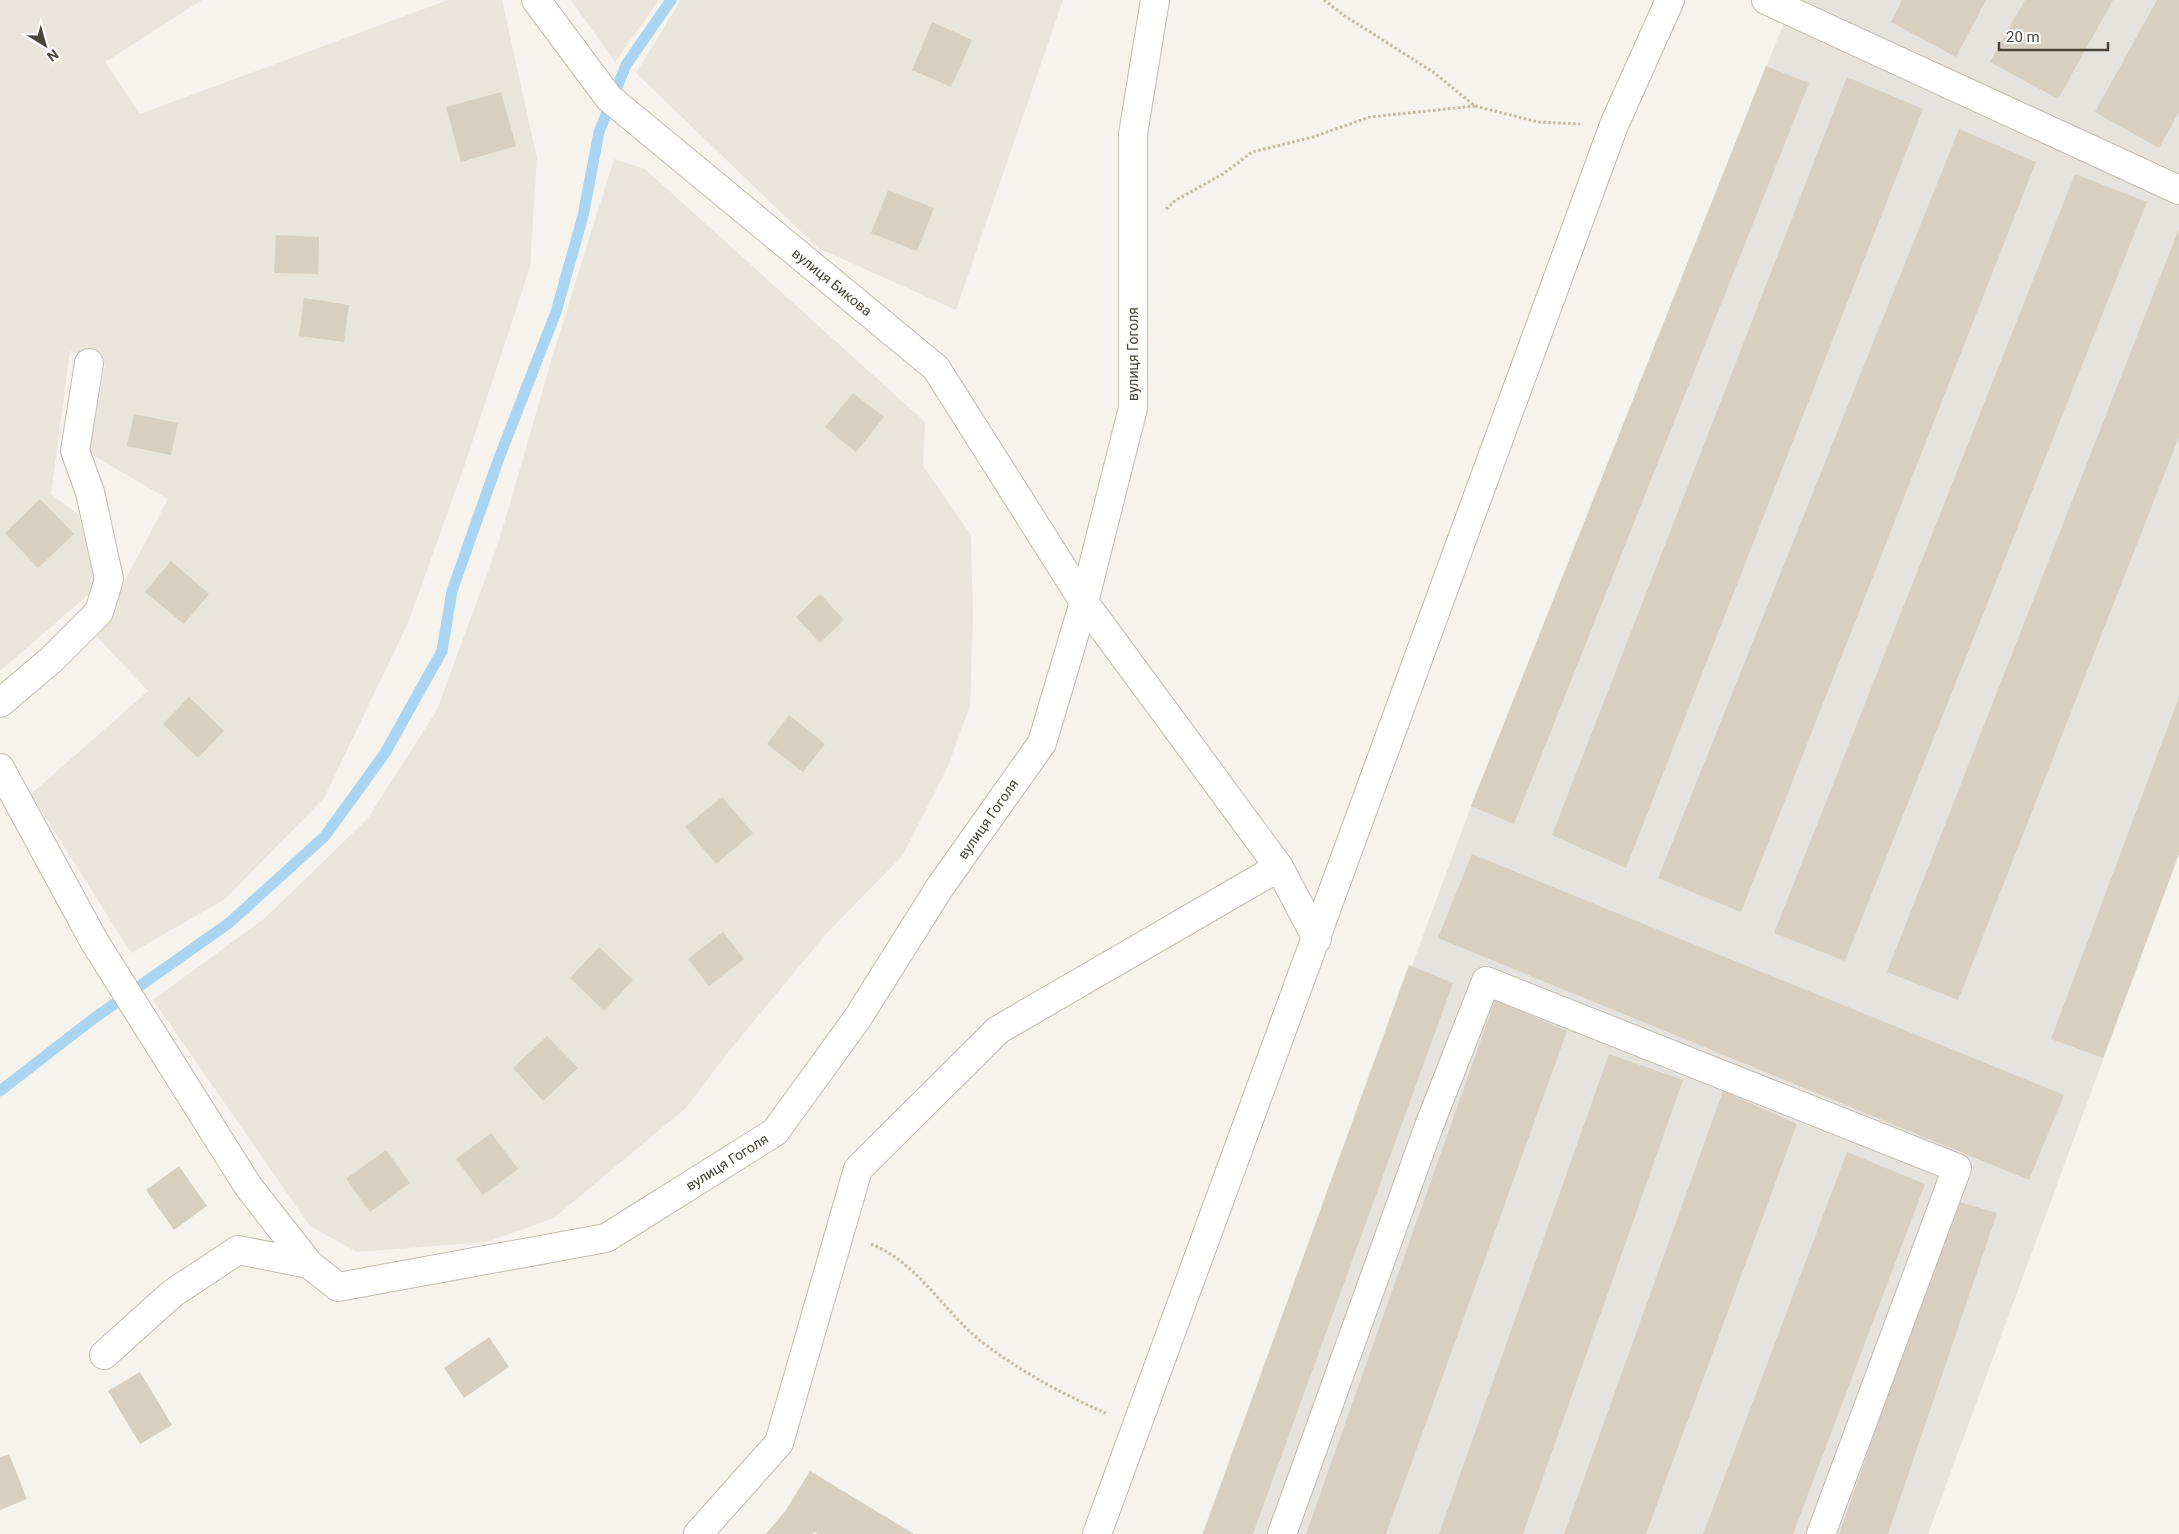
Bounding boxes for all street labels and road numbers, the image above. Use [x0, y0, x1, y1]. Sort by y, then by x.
street label: вулиця Бикова [789, 245, 875, 319]
street label: вулиця Гоголя [1125, 307, 1141, 401]
street label: вулиця Гоголя [955, 776, 1021, 862]
street label: вулиця Гоголя [683, 1130, 771, 1194]

